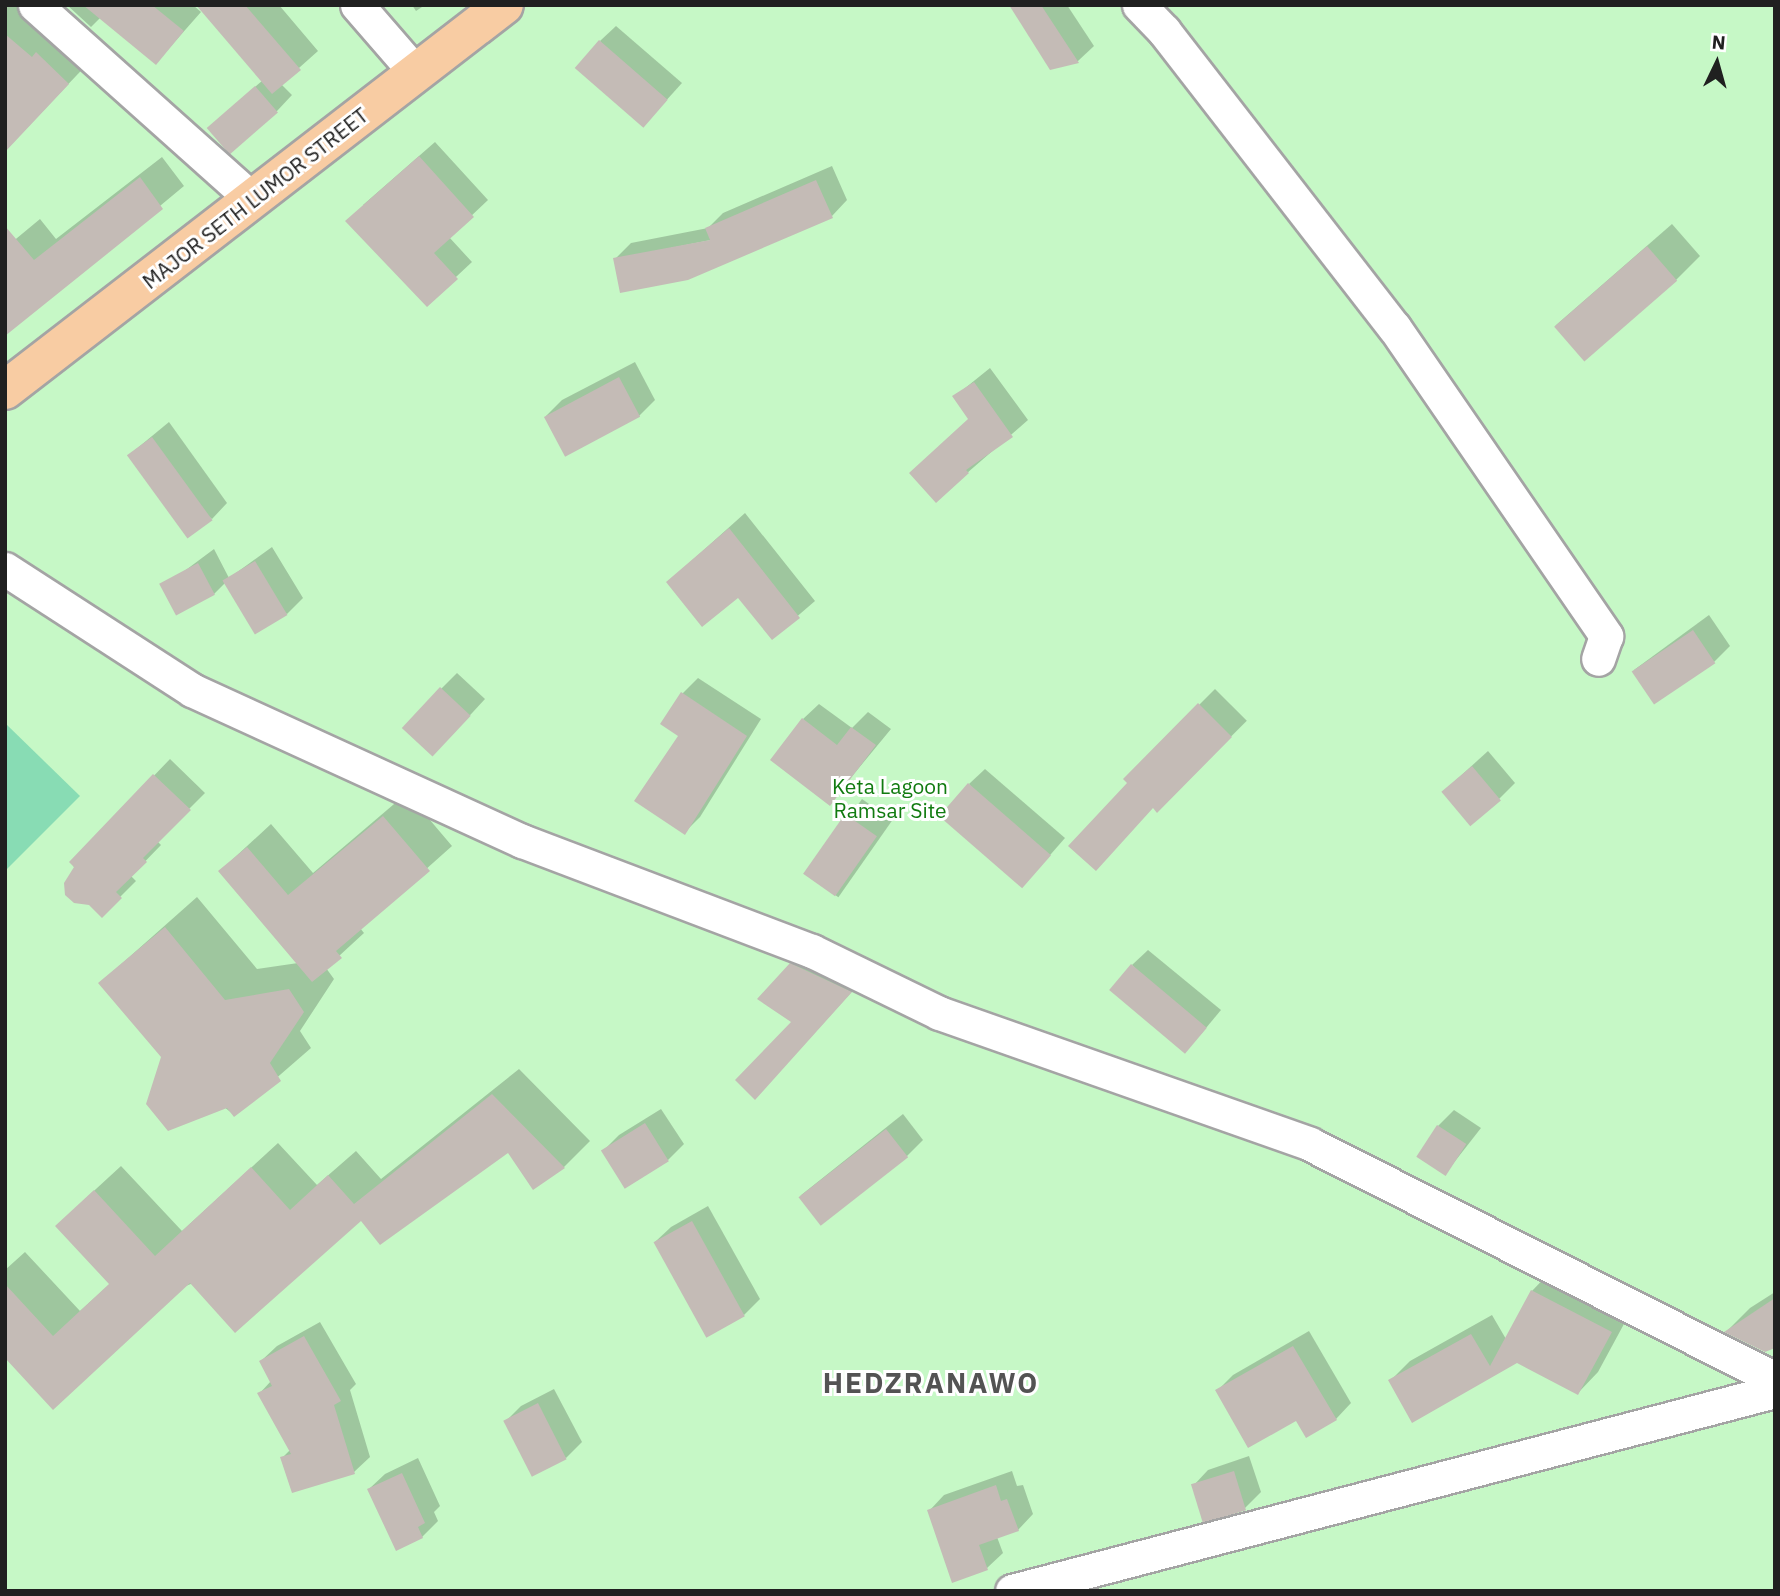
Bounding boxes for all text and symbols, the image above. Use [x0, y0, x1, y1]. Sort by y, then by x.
north arrow [1682, 28, 1752, 98]
text: N [1711, 30, 1727, 55]
street label: MAJOR SETH LUMOR STREET [137, 102, 373, 294]
park label: Keta Lagoon Ramsar Site [832, 773, 948, 823]
district label: HEDZRANAWO [824, 1366, 1038, 1400]

